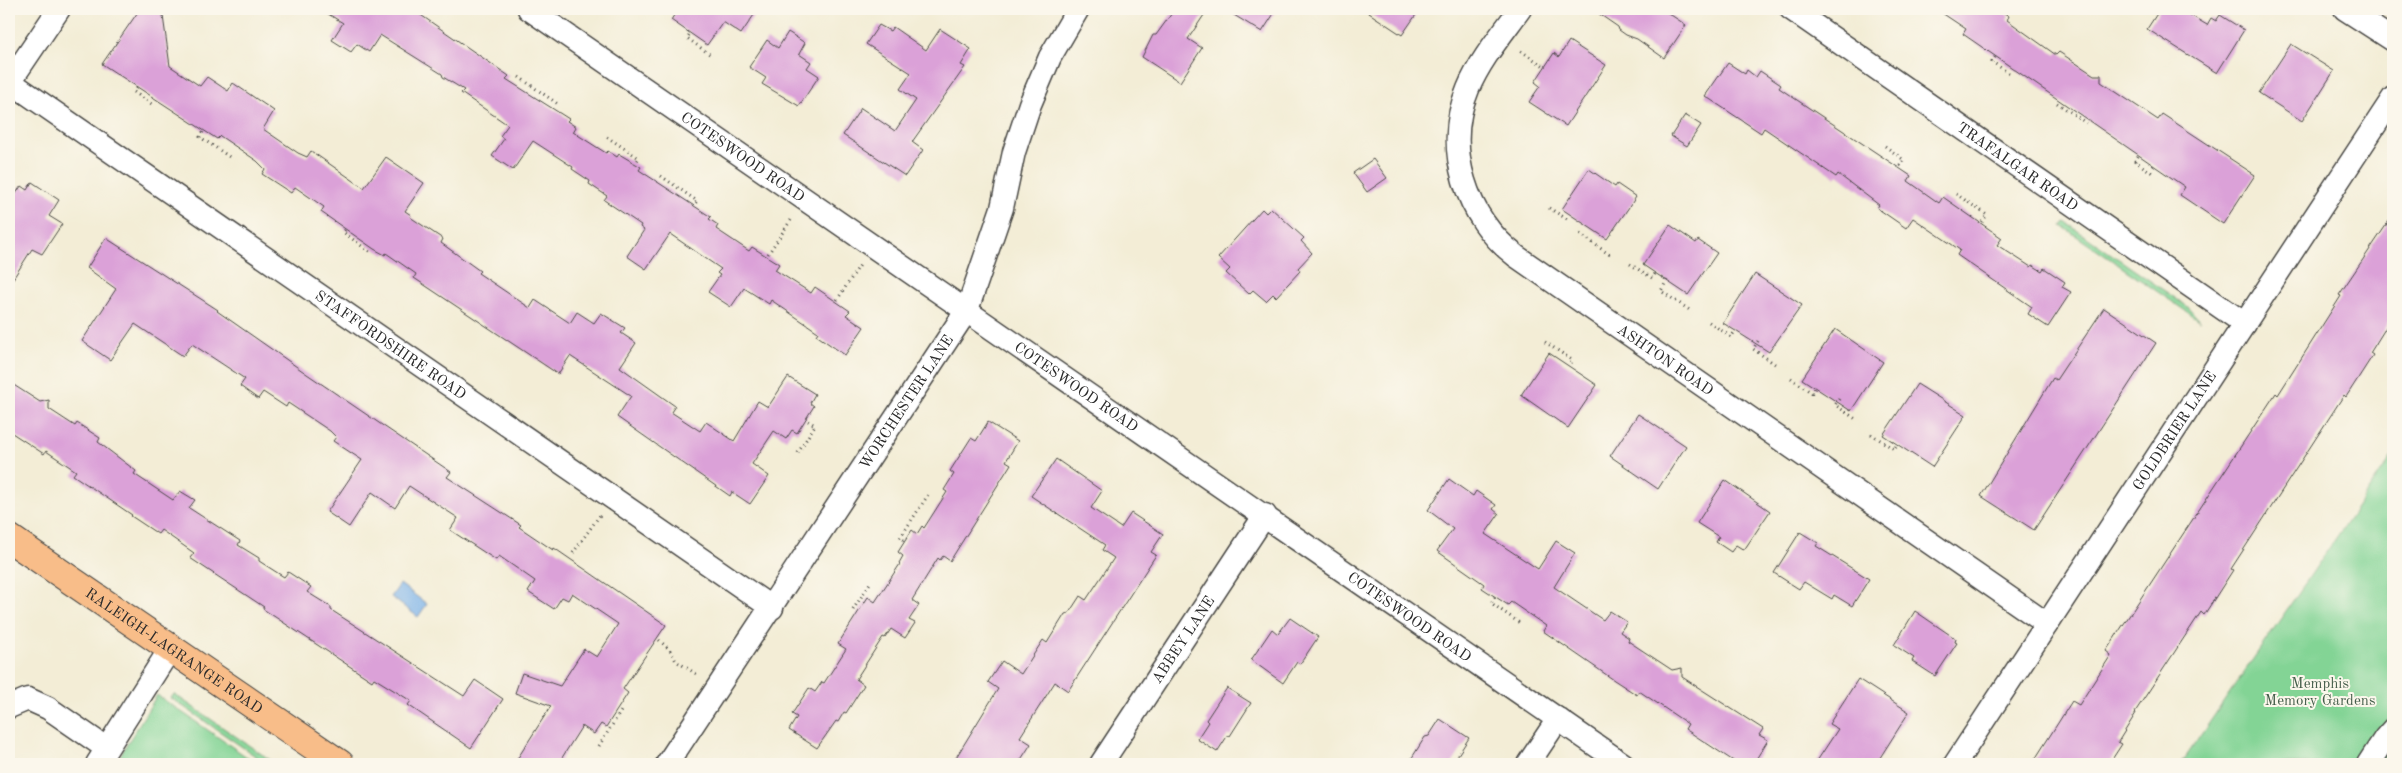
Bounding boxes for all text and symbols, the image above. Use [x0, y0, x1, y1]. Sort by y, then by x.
street label: COTESWOOD ROAD [678, 110, 807, 206]
street label: TRAFALGAR ROAD [1954, 120, 2080, 215]
street label: STAFFORDSHIRE ROAD [312, 289, 468, 403]
street label: ASHTON ROAD [1614, 322, 1715, 399]
street label: WORCHESTER LANE [858, 333, 957, 473]
street label: COTESWOOD ROAD [1011, 340, 1140, 436]
street label: GOLDBRIER LANE [2131, 369, 2220, 494]
street label: COTESWOOD ROAD [1344, 570, 1473, 666]
street label: RALEIGH-LAGRANGE ROAD [82, 586, 265, 718]
street label: ABBEY LANE [1150, 594, 1218, 687]
park label: Memphis Memory Gardens [2265, 677, 2375, 709]

